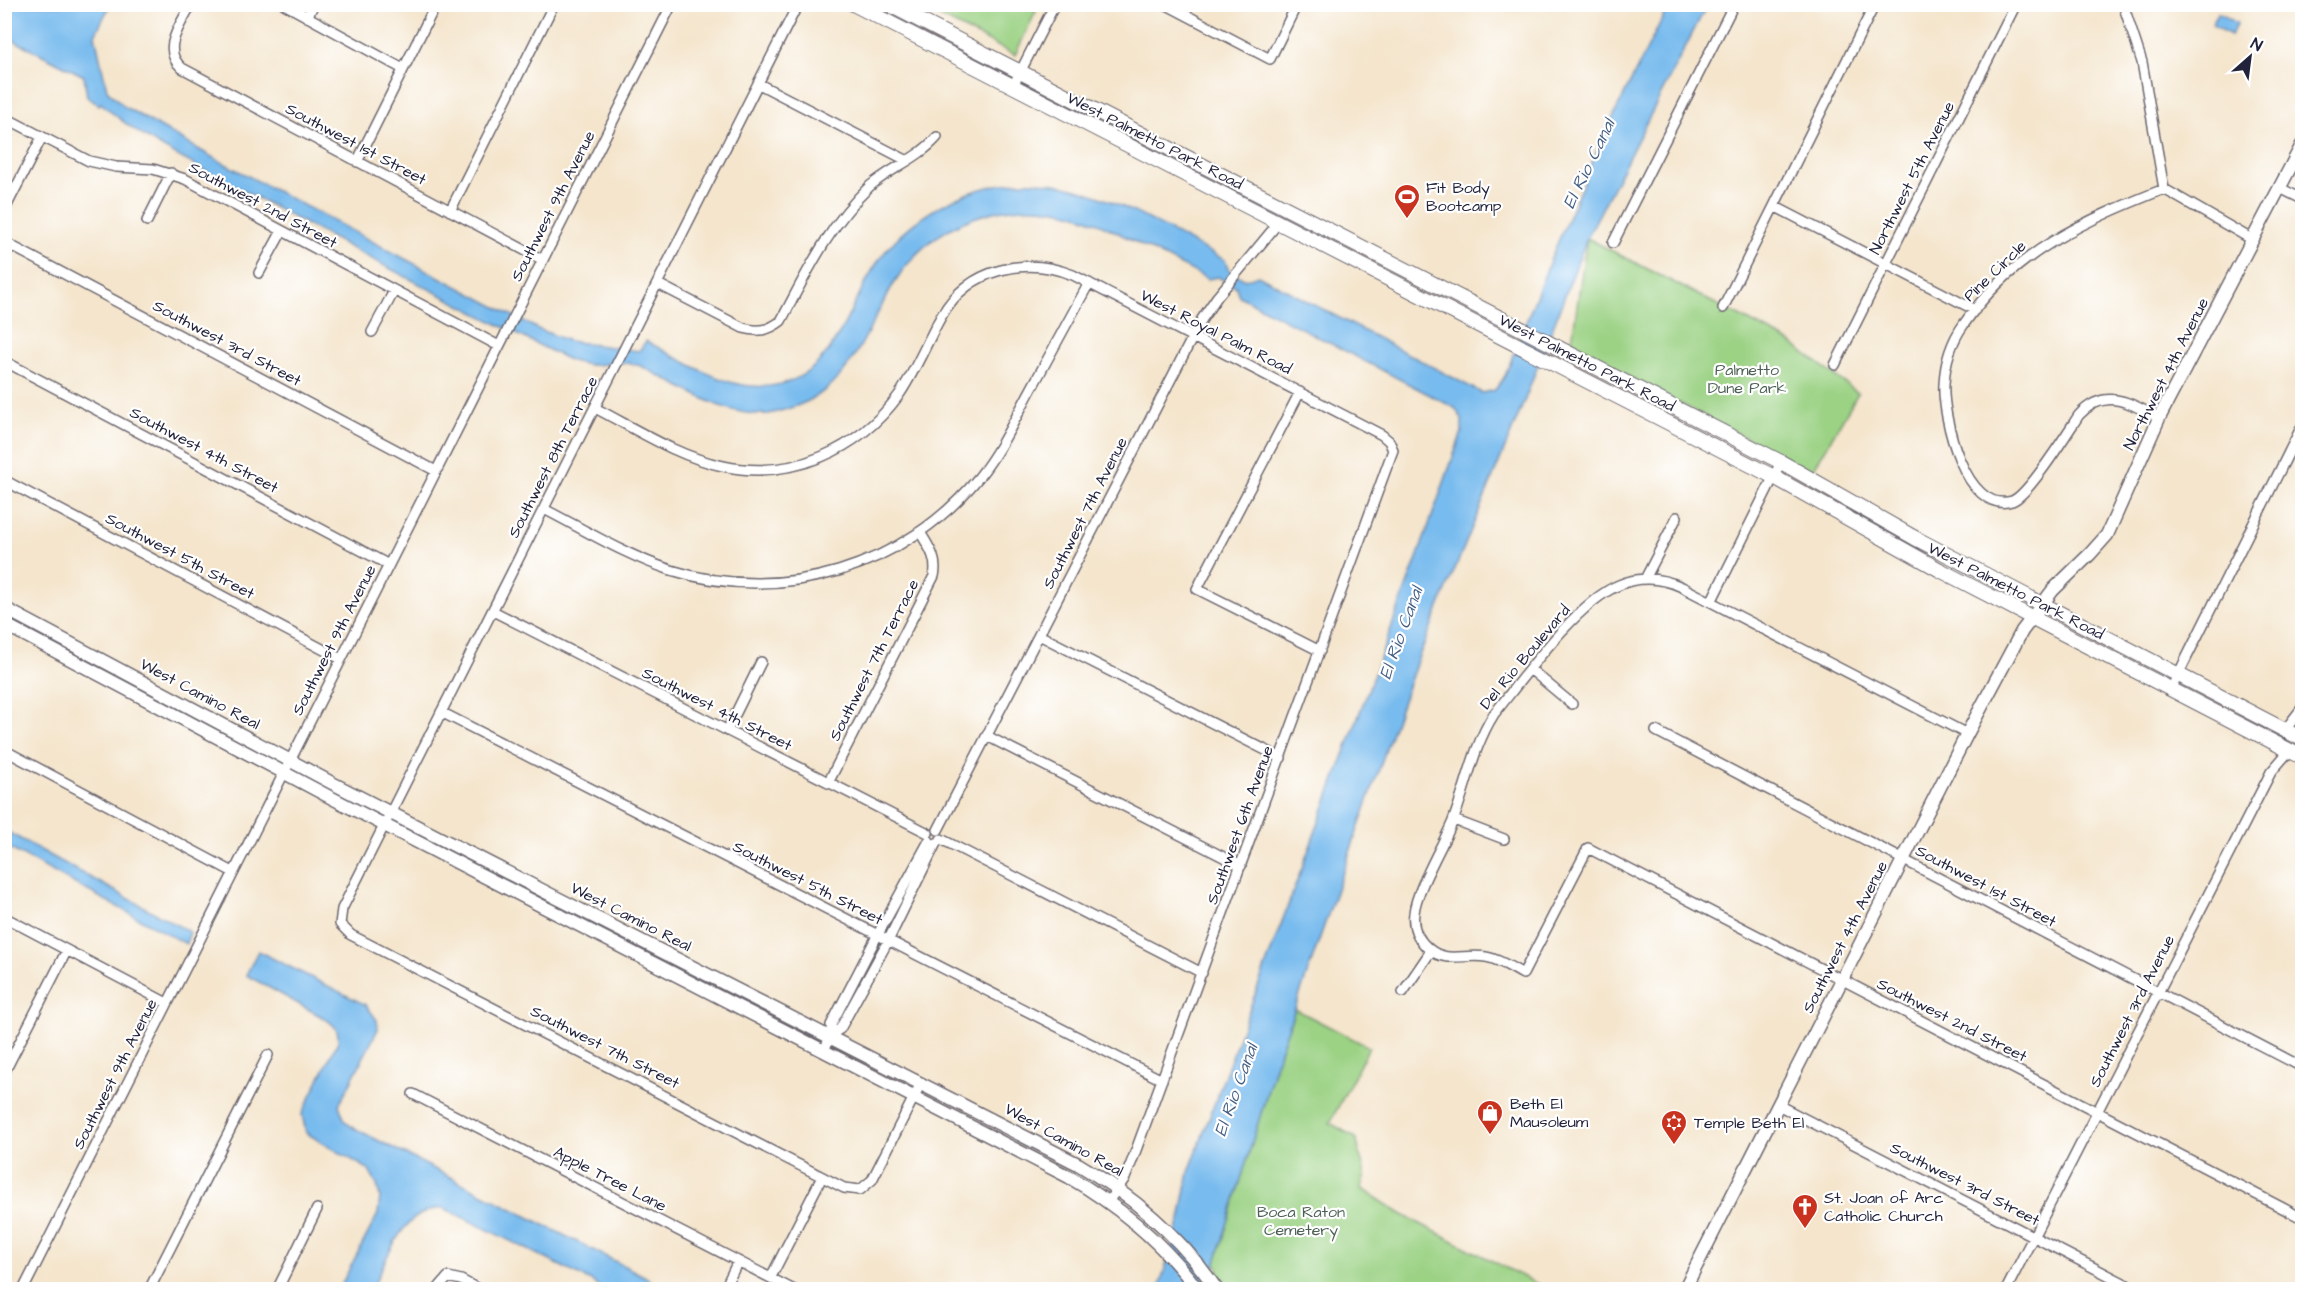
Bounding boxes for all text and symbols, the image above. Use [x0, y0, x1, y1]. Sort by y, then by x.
north arrow [2220, 27, 2280, 87]
text: N [2247, 33, 2266, 57]
street label: West Palmetto Park Road [1063, 87, 1247, 195]
street label: Northwest 5th Avenue [1864, 97, 1960, 258]
street label: Southwest 1st Street [282, 98, 431, 191]
water label: El Rio Canal [1557, 113, 1622, 213]
street label: Southwest 9th Avenue [505, 127, 601, 285]
street label: Southwest 2nd Street [185, 156, 342, 254]
place label: Fit Body Bootcamp [1426, 177, 1502, 217]
sports icon: Fit Body Bootcamp [1392, 182, 1422, 220]
street label: Pine Circle [1959, 235, 2032, 307]
street label: West Royal Palm Road [1136, 284, 1296, 381]
street label: Northwest 4th Avenue [2118, 294, 2214, 454]
street label: Southwest 3rd Street [149, 295, 306, 392]
street label: West Palmetto Park Road [1495, 309, 1679, 417]
park label: Palmetto Dune Park [1708, 359, 1786, 399]
street label: Southwest 8th Terrace [503, 372, 604, 542]
street label: Southwest 4th Street [126, 401, 283, 499]
street label: Southwest 7th Avenue [1037, 433, 1133, 592]
street label: Southwest 5th Street [102, 507, 259, 605]
street label: West Palmetto Park Road [1924, 537, 2108, 645]
street label: Southwest 9th Avenue [286, 561, 382, 719]
street label: Southwest 7th Terrace [824, 575, 924, 744]
water label: El Rio Canal [1373, 581, 1430, 683]
street label: Del Rio Boulevard [1475, 600, 1575, 714]
street label: West Camino Real [136, 653, 264, 735]
street label: Southwest 4th Street [638, 662, 796, 757]
street label: Southwest 6th Avenue [1201, 742, 1279, 907]
street label: Southwest 5th Street [729, 836, 887, 931]
street label: Southwest 1st Street [1912, 840, 2061, 933]
street label: Southwest 4th Avenue [1797, 857, 1893, 1017]
street label: West Camino Real [567, 877, 695, 957]
street label: Southwest 3rd Avenue [2084, 931, 2180, 1091]
street label: Southwest 2nd Street [1873, 973, 2031, 1068]
street label: Southwest 9th Avenue [67, 995, 163, 1153]
street label: Southwest 7th Street [527, 1000, 684, 1094]
water label: El Rio Canal [1208, 1038, 1265, 1140]
place label: Beth El Mausoleum [1510, 1093, 1589, 1133]
street label: West Camino Real [1000, 1098, 1128, 1182]
shop icon: Beth El Mausoleum [1475, 1098, 1505, 1136]
synagogue icon: Temple Beth El [1659, 1108, 1689, 1146]
place label: Temple Beth El [1694, 1112, 1804, 1134]
street label: Southwest 3rd Street [1886, 1137, 2044, 1232]
street label: Apple Tree Lane [550, 1141, 671, 1217]
place label: St. Joan of Arc Catholic Church [1824, 1187, 1944, 1227]
church icon: St. Joan of Arc Catholic Church [1790, 1192, 1820, 1230]
park label: Boca Raton Cemetery [1257, 1201, 1345, 1242]

